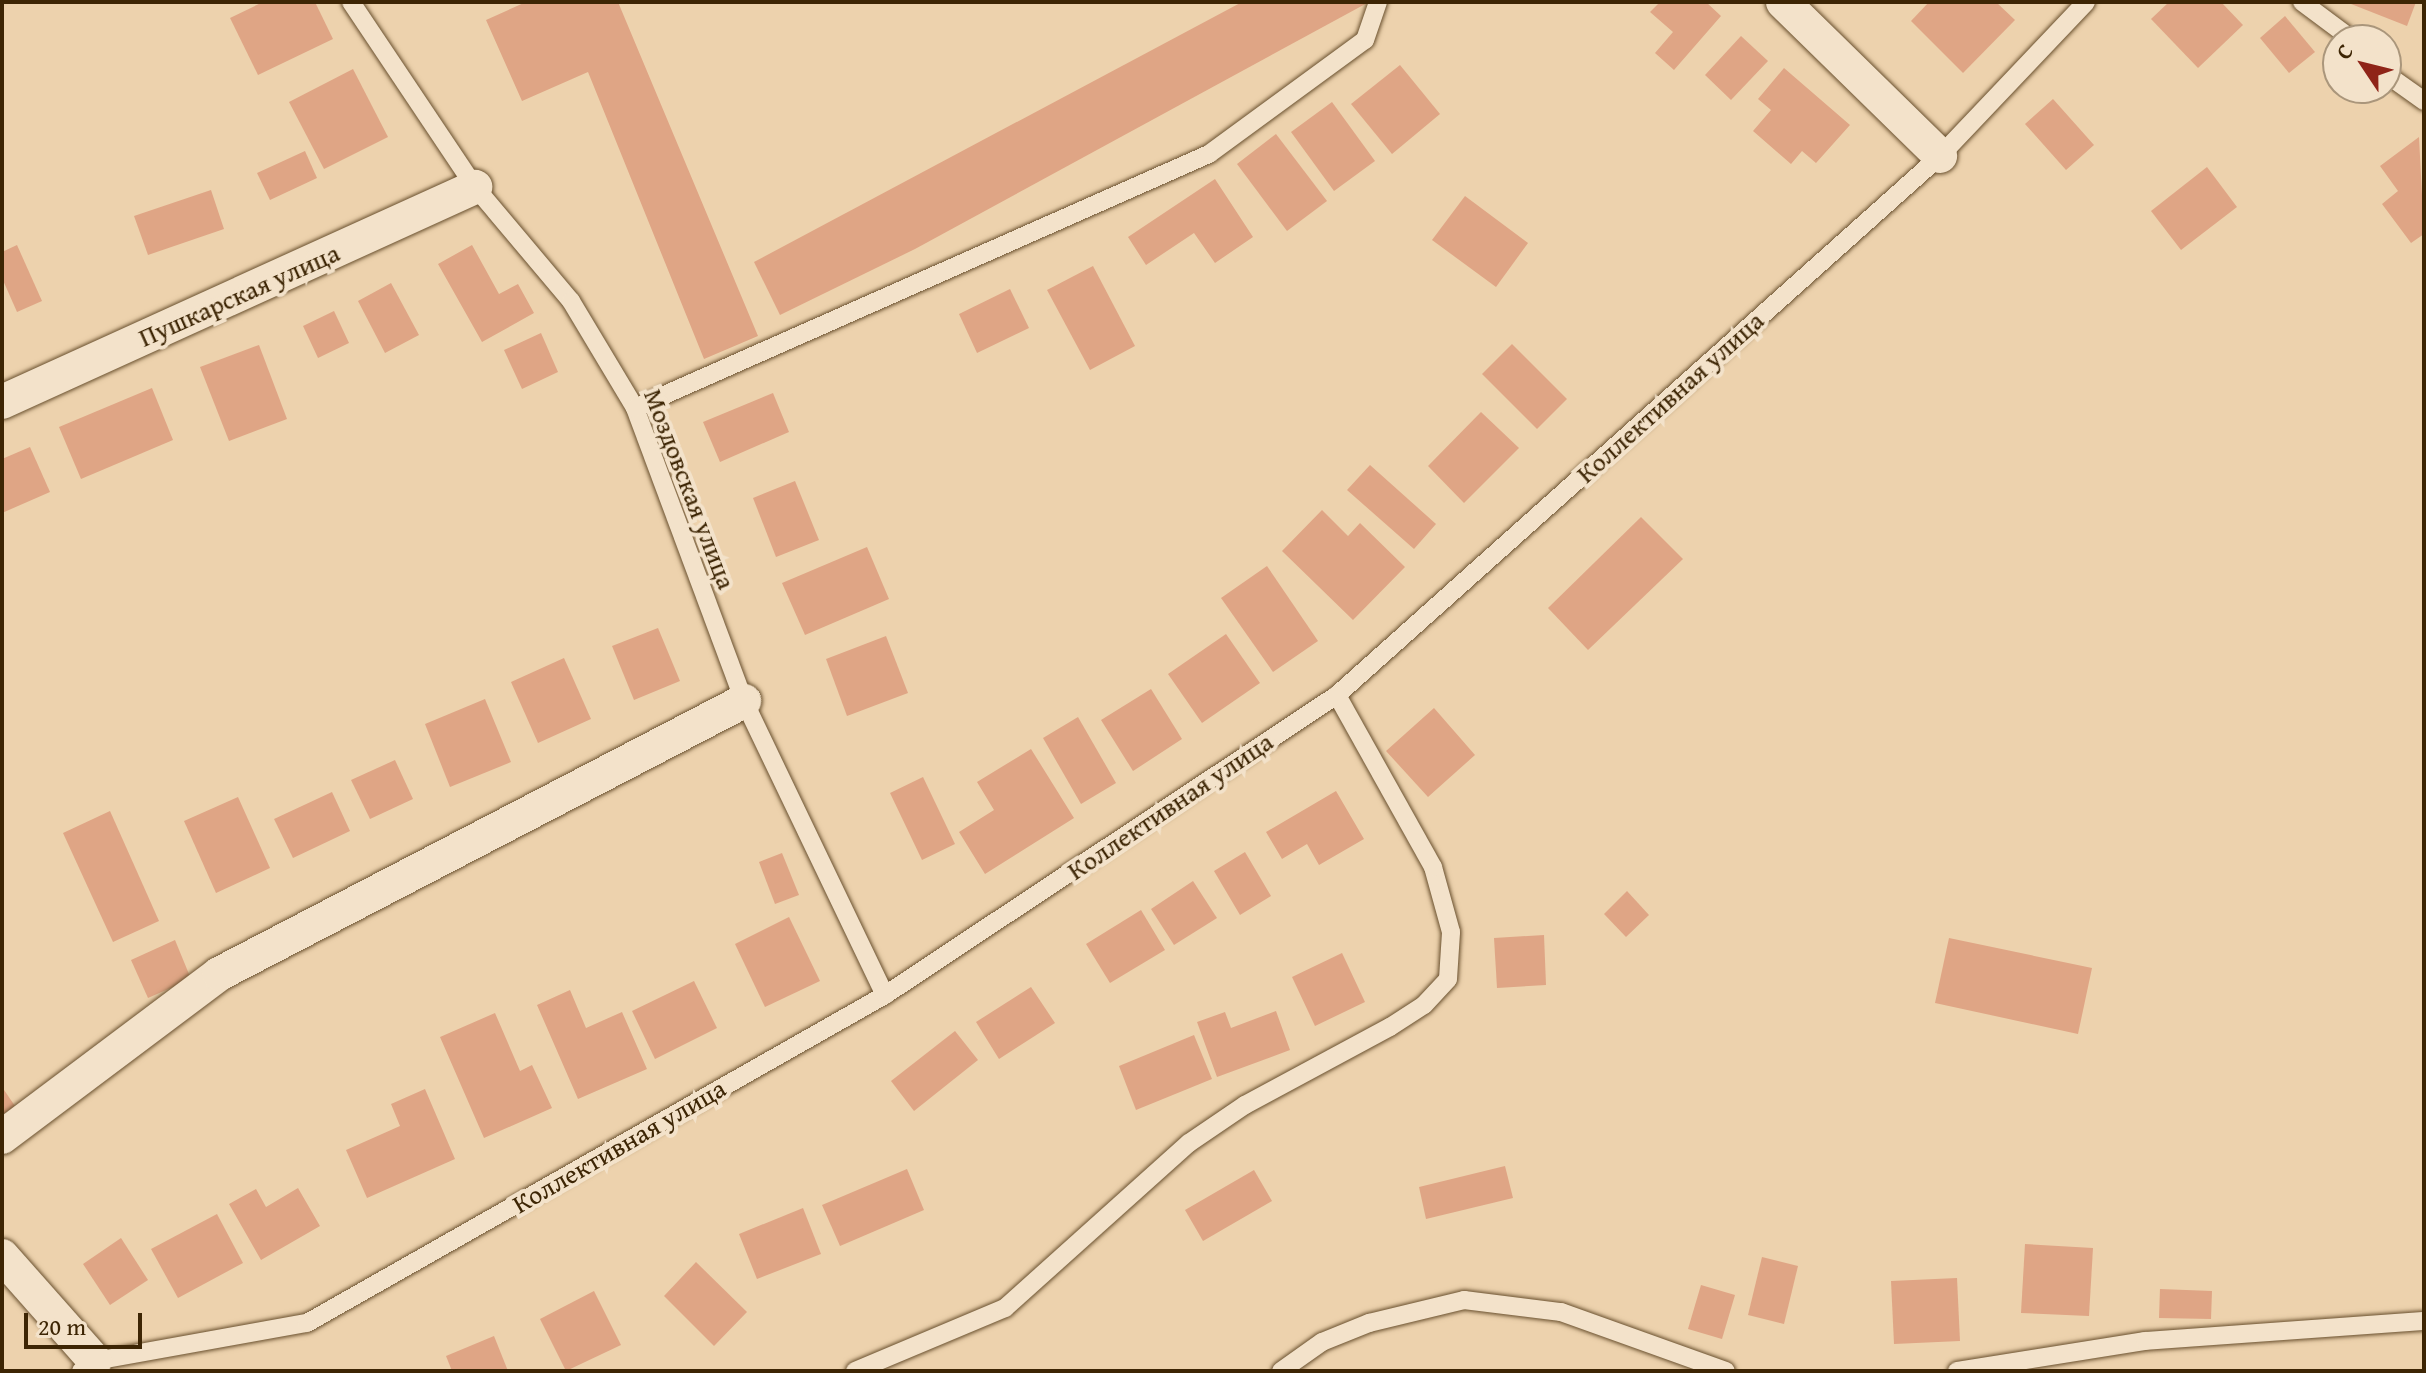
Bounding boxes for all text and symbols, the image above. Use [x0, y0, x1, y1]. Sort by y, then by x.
north arrow [2322, 24, 2402, 104]
text: С [2327, 37, 2361, 66]
street label: Пушкарская улица [134, 237, 344, 353]
street label: Коллективная улица [1570, 305, 1770, 489]
street label: Моздовская улица [638, 385, 742, 593]
street label: Коллективная улица [1061, 726, 1279, 886]
street label: Коллективная улица [507, 1072, 731, 1220]
scale bar [28, 1297, 146, 1347]
text: 20 m [38, 1309, 86, 1344]

